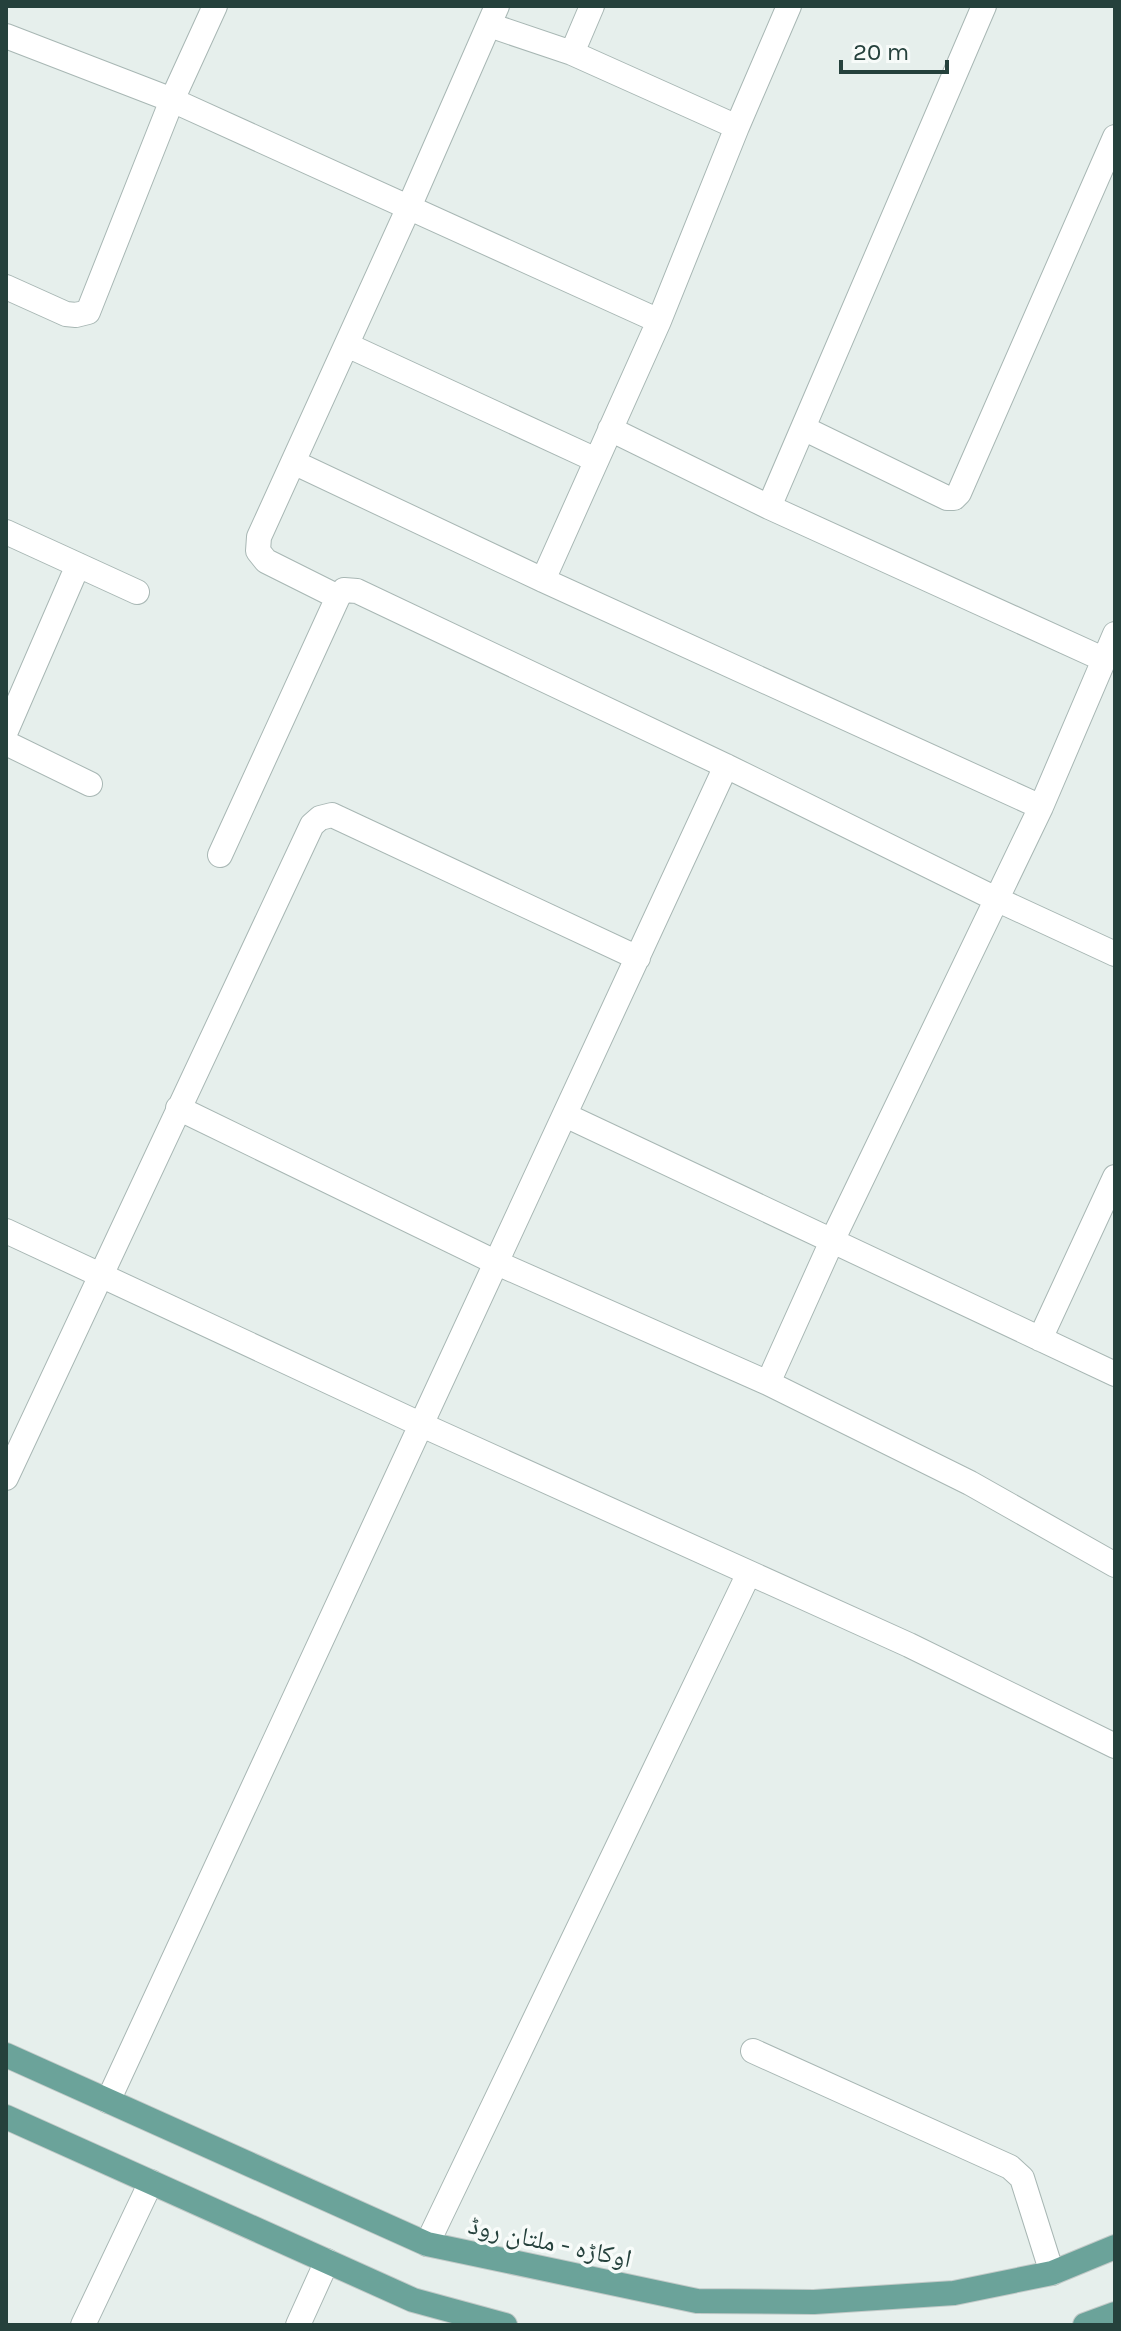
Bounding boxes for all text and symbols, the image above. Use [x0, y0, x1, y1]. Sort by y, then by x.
scale bar [841, 24, 947, 74]
text: 20 m [853, 38, 909, 66]
street label: اوکاڑہ - ملتان روڈ [465, 2210, 635, 2274]

